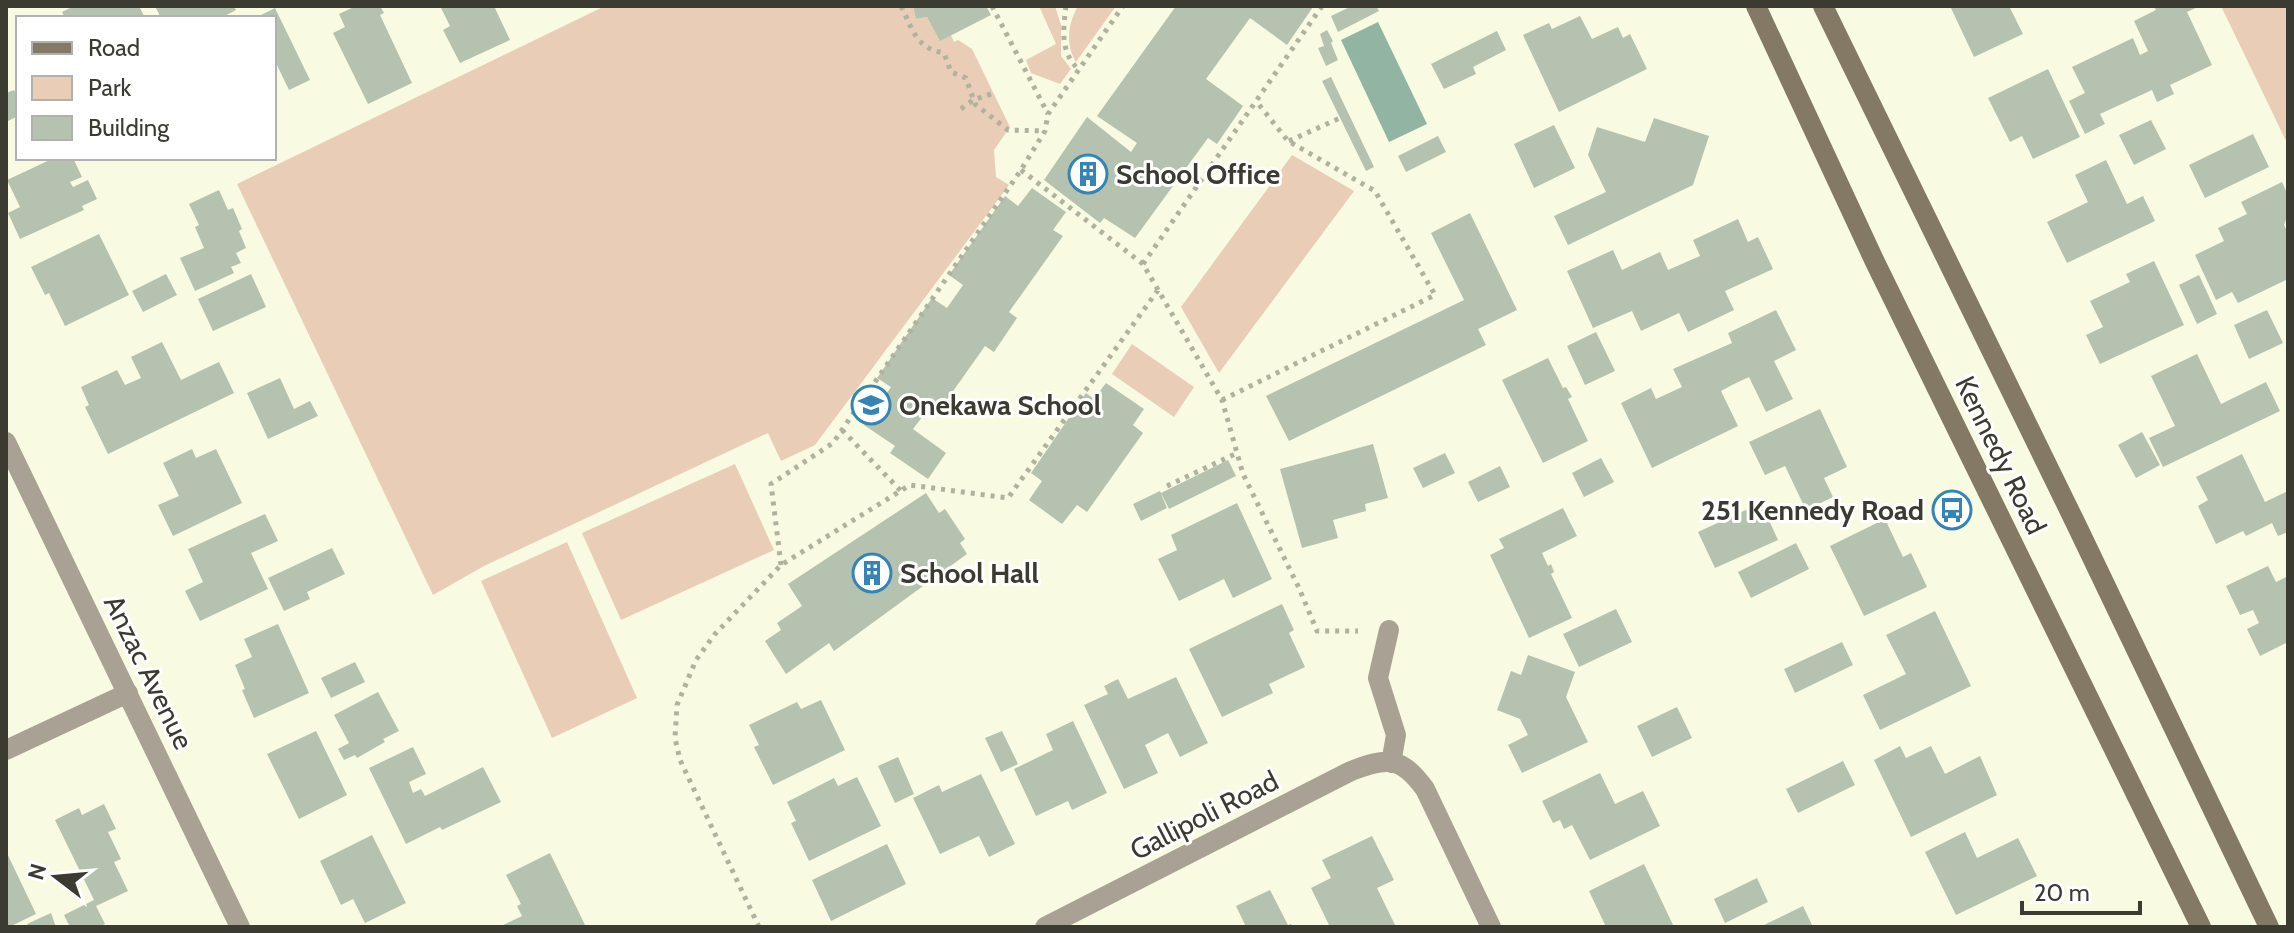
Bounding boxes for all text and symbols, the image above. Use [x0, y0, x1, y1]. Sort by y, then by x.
legend [16, 16, 276, 160]
text: Road [88, 33, 140, 62]
text: Park [88, 73, 131, 102]
text: Building [88, 113, 170, 142]
building icon: School Office [1067, 153, 1109, 195]
place label: School Office [1116, 157, 1280, 191]
street label: Kennedy Road [1948, 370, 2054, 540]
school or university icon: Onekawa School [850, 384, 892, 426]
place label: Onekawa School [899, 388, 1101, 422]
bus stop icon: 251 Kennedy Road [1931, 489, 1973, 531]
place label: 251 Kennedy Road [1701, 493, 1924, 527]
building icon: School Hall [851, 552, 893, 594]
place label: School Hall [900, 556, 1039, 590]
street label: Anzac Avenue [97, 589, 201, 755]
street label: Gallipoli Road [1124, 763, 1284, 867]
north arrow [16, 837, 96, 917]
text: N [22, 860, 52, 883]
scale bar [2022, 865, 2140, 915]
text: 20 m [2034, 878, 2090, 907]

